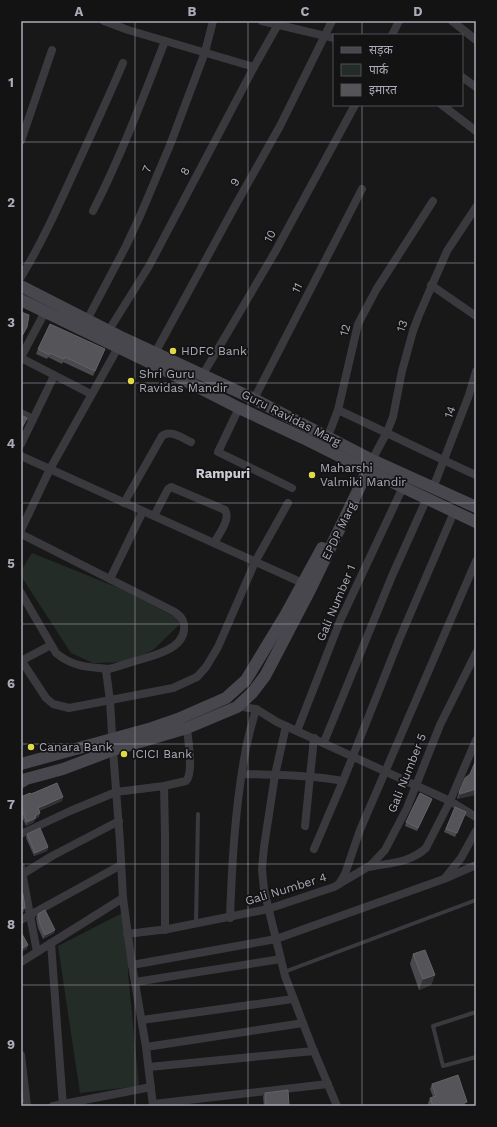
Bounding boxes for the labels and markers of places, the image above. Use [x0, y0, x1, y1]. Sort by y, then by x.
place label: HDFC Bank [181, 344, 247, 358]
marker: HDFC Bank [168, 346, 178, 356]
place label: Shri Guru Ravidas Mandir [139, 367, 228, 395]
marker: Shri Guru Ravidas Mandir [126, 376, 136, 386]
place label: Maharshi Valmiki Mandir [320, 461, 406, 489]
marker: Maharshi Valmiki Mandir [307, 470, 317, 480]
place label: Canara Bank [39, 740, 113, 754]
marker: Canara Bank [26, 742, 36, 752]
place label: ICICI Bank [132, 747, 192, 761]
marker: ICICI Bank [119, 749, 129, 759]

